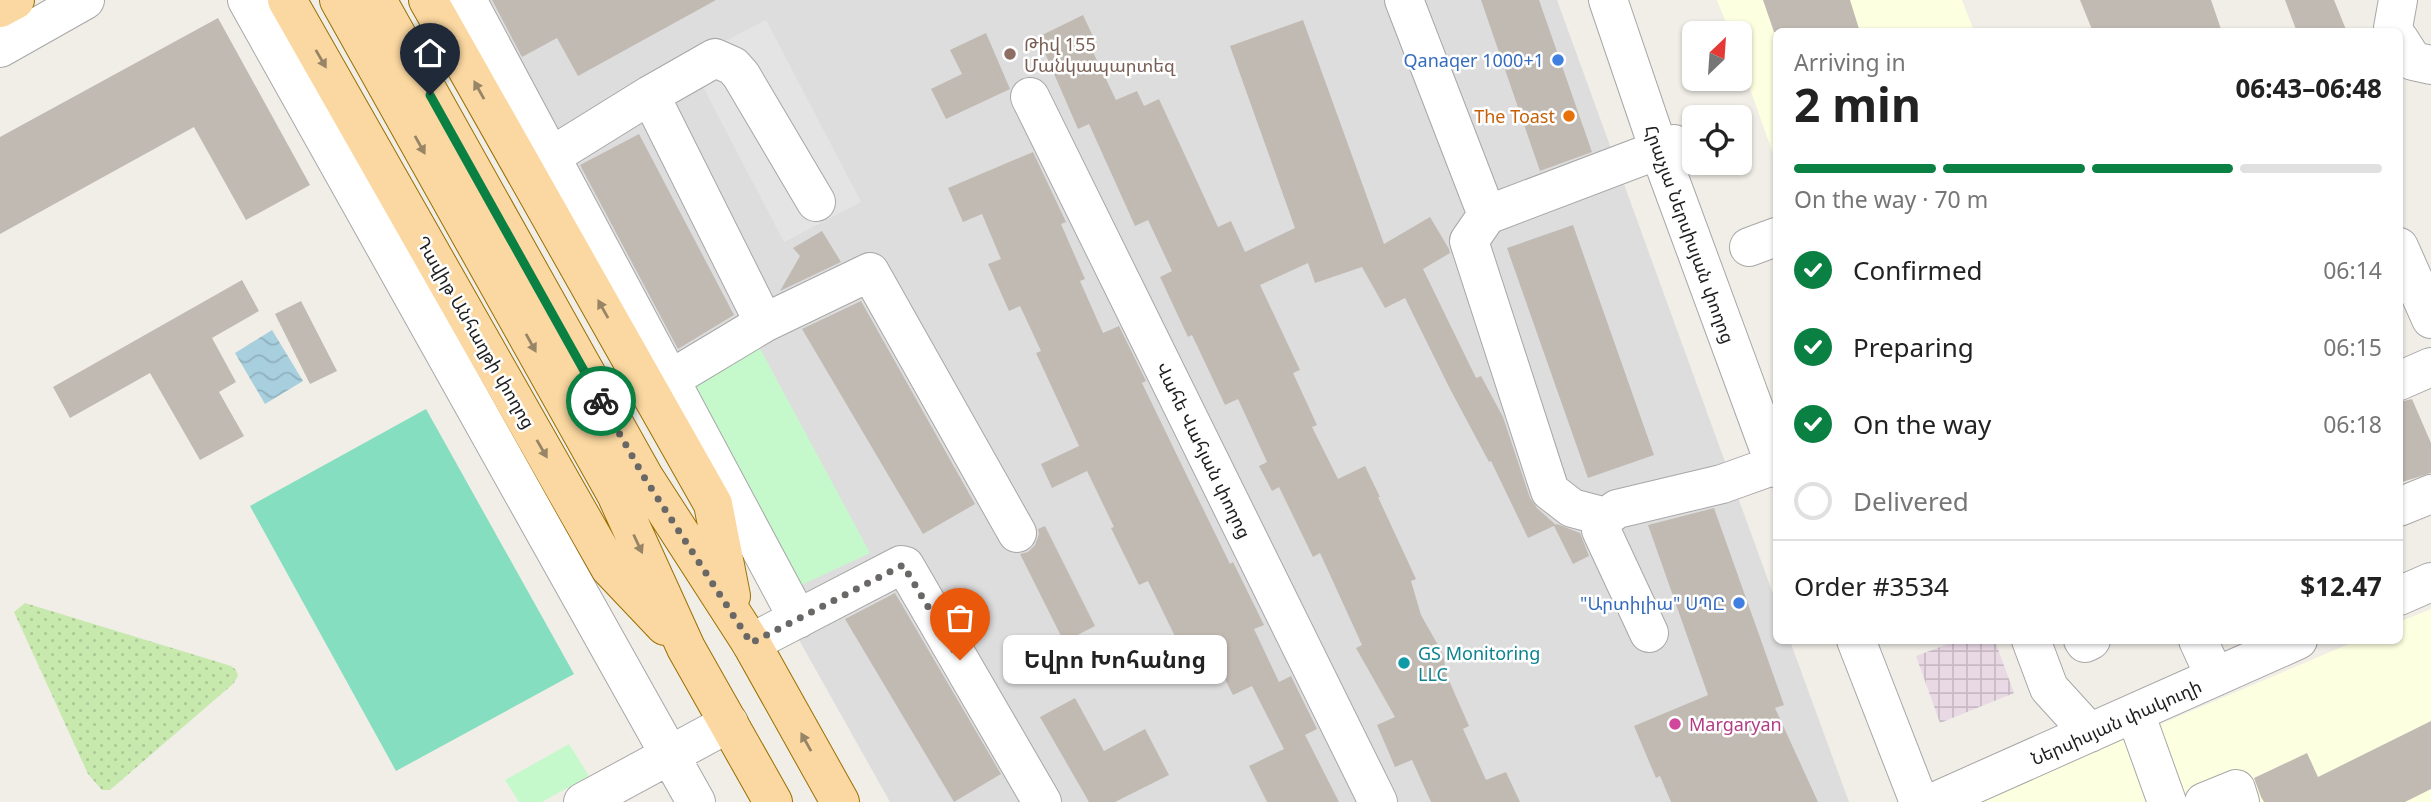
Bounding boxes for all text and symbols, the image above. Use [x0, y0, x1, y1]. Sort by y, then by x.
north arrow [1682, 21, 1752, 91]
map controls [1682, 21, 1752, 175]
pin [400, 23, 460, 95]
place label: Թիվ 155 Մանկապարտեզ [1024, 32, 1176, 77]
icon: home [411, 34, 449, 72]
marker: Թիվ 155 Մանկապարտեզ [1002, 46, 1018, 62]
text: Arriving in [1794, 46, 1906, 78]
place label: Qanaqer 1000+1 [1404, 48, 1544, 72]
one-way arrow [315, 50, 327, 69]
marker: Qanaqer 1000+1 [1550, 52, 1566, 68]
text: 06:43–06:48 [2235, 70, 2382, 106]
text: 2 min [1794, 73, 1921, 135]
one-way arrow [473, 80, 485, 99]
place label: The Toast [1474, 104, 1555, 128]
button: locate [1682, 105, 1752, 175]
marker: The Toast [1561, 108, 1577, 124]
street label: Հրաչյա Ներսիսյան փողոց [1639, 121, 1741, 347]
one-way arrow [414, 135, 426, 155]
text: On the way · 70 m [1794, 183, 1988, 215]
street label: Դավիթ Անհաղթի փողոց [411, 231, 541, 433]
icon: check [1794, 251, 1832, 289]
text: Confirmed [1853, 252, 1983, 288]
text: 06:14 [2323, 254, 2382, 286]
one-way arrow [597, 299, 609, 319]
icon: check [1794, 328, 1832, 366]
text: Preparing [1853, 329, 1974, 365]
text: 06:15 [2323, 331, 2382, 363]
one-way arrow [525, 334, 537, 353]
street label: Վահե Վահյան փողոց [1151, 358, 1257, 542]
courier [566, 366, 636, 436]
icon: bike [582, 382, 620, 420]
icon: check [1794, 405, 1832, 443]
text: On the way [1853, 406, 1991, 442]
text: 06:18 [2323, 408, 2382, 440]
one-way arrow [536, 439, 548, 458]
text: Delivered [1853, 483, 1969, 519]
one-way arrow [632, 534, 644, 554]
text: Order #3534 [1794, 568, 1949, 604]
text: $12.47 [2300, 568, 2382, 604]
pin [930, 588, 990, 660]
place label: "Արտիլիա" ՍՊԸ [1580, 591, 1725, 615]
marker: "Արտիլիա" ՍՊԸ [1731, 595, 1747, 611]
icon: bag [941, 599, 979, 637]
callout: Եվրո Խոհանոց [1002, 636, 1226, 684]
place label: GS Monitoring LLC [1418, 641, 1540, 686]
text: Եվրո Խոհանոց [1024, 643, 1206, 675]
marker: GS Monitoring LLC [1396, 655, 1412, 671]
street label: Ներսիսյան փակուղի [2027, 674, 2205, 770]
place label: Margaryan [1689, 712, 1782, 736]
marker: Margaryan [1667, 716, 1683, 732]
one-way arrow [800, 733, 812, 752]

